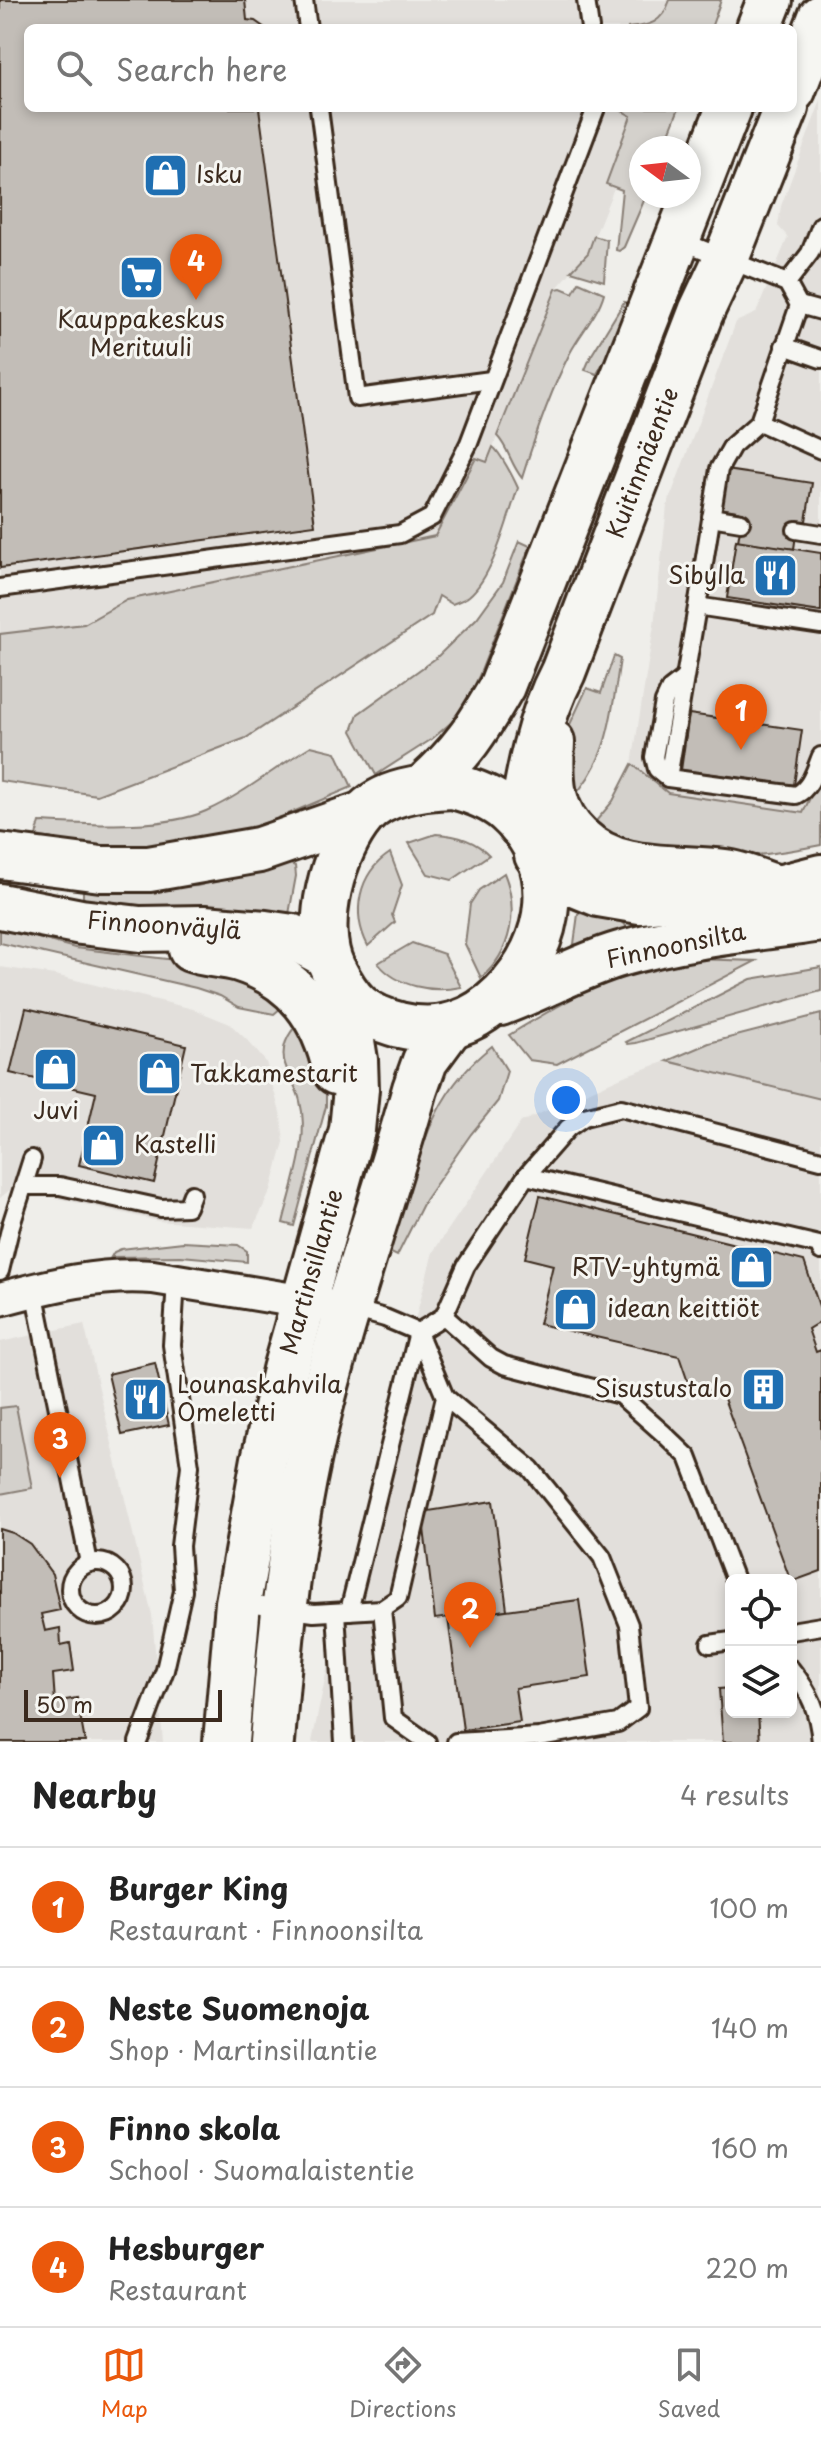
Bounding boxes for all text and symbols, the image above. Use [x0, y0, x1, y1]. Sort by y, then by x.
search box [24, 24, 797, 112]
icon: search [52, 46, 96, 90]
text: Search here [116, 46, 288, 91]
north arrow [629, 136, 701, 208]
shop icon: Isku [141, 151, 189, 199]
place label: Isku [196, 155, 242, 191]
pin: 4 [170, 234, 222, 300]
supermarket icon: Kauppakeskus Merituuli [117, 254, 165, 302]
place label: Kauppakeskus Merituuli [57, 300, 225, 364]
street label: Kuitinmäentie [596, 382, 686, 543]
restaurant icon: Sibylla [752, 552, 800, 600]
place label: Sibylla [668, 556, 745, 592]
pin: 1 [715, 684, 767, 750]
street label: Finnoonväylä [86, 901, 242, 947]
street label: Finnoonsilta [603, 912, 749, 976]
shop icon: Juvi [32, 1045, 80, 1093]
shop icon: Takkamestarit [135, 1050, 183, 1098]
place label: Takkamestarit [190, 1054, 358, 1090]
your location [546, 1080, 586, 1120]
place label: Juvi [33, 1091, 79, 1127]
shop icon: Kastelli [79, 1121, 127, 1169]
place label: Kastelli [134, 1125, 217, 1161]
street label: Martinsillantie [269, 1184, 351, 1359]
shop icon: RTV-yhtymä [727, 1244, 775, 1292]
place label: RTV-yhtymä [572, 1248, 720, 1284]
shop icon: idean keittiöt [552, 1285, 600, 1333]
place label: idean keittiöt [607, 1289, 760, 1325]
place label: Lounaskahvila Omeletti [177, 1365, 342, 1429]
building icon: Sisustustalo [739, 1365, 787, 1413]
place label: Sisustustalo [595, 1369, 732, 1405]
restaurant icon: Lounaskahvila Omeletti [122, 1375, 170, 1423]
pin: 3 [34, 1412, 86, 1478]
map controls [725, 1574, 797, 1718]
button: locate [725, 1574, 797, 1646]
pin: 2 [444, 1582, 496, 1648]
button: layers [725, 1646, 797, 1718]
scale bar [24, 1686, 222, 1722]
text: 50 m [36, 1687, 93, 1720]
text: Nearby [32, 1768, 157, 1820]
text: 4 results [680, 1775, 789, 1814]
text: Burger King [108, 1865, 288, 1910]
text: 1 [52, 1888, 64, 1927]
text: 100 m [709, 1888, 789, 1927]
text: Restaurant · Finnoonsilta [108, 1910, 423, 1949]
text: Neste Suomenoja [108, 1985, 370, 2030]
text: 2 [49, 2008, 67, 2047]
text: 140 m [711, 2008, 789, 2047]
text: Shop · Martinsillantie [108, 2030, 378, 2069]
text: Finno skola [108, 2105, 280, 2150]
text: 3 [49, 2128, 67, 2167]
text: 160 m [711, 2128, 789, 2167]
text: School · Suomalaistentie [108, 2150, 415, 2189]
text: Hesburger [108, 2225, 264, 2270]
text: 4 [49, 2248, 67, 2287]
text: 220 m [705, 2248, 789, 2287]
text: Restaurant [108, 2270, 247, 2309]
tab: Map [101, 2343, 148, 2424]
tab: Directions [349, 2343, 456, 2424]
tab: Saved [658, 2343, 720, 2424]

